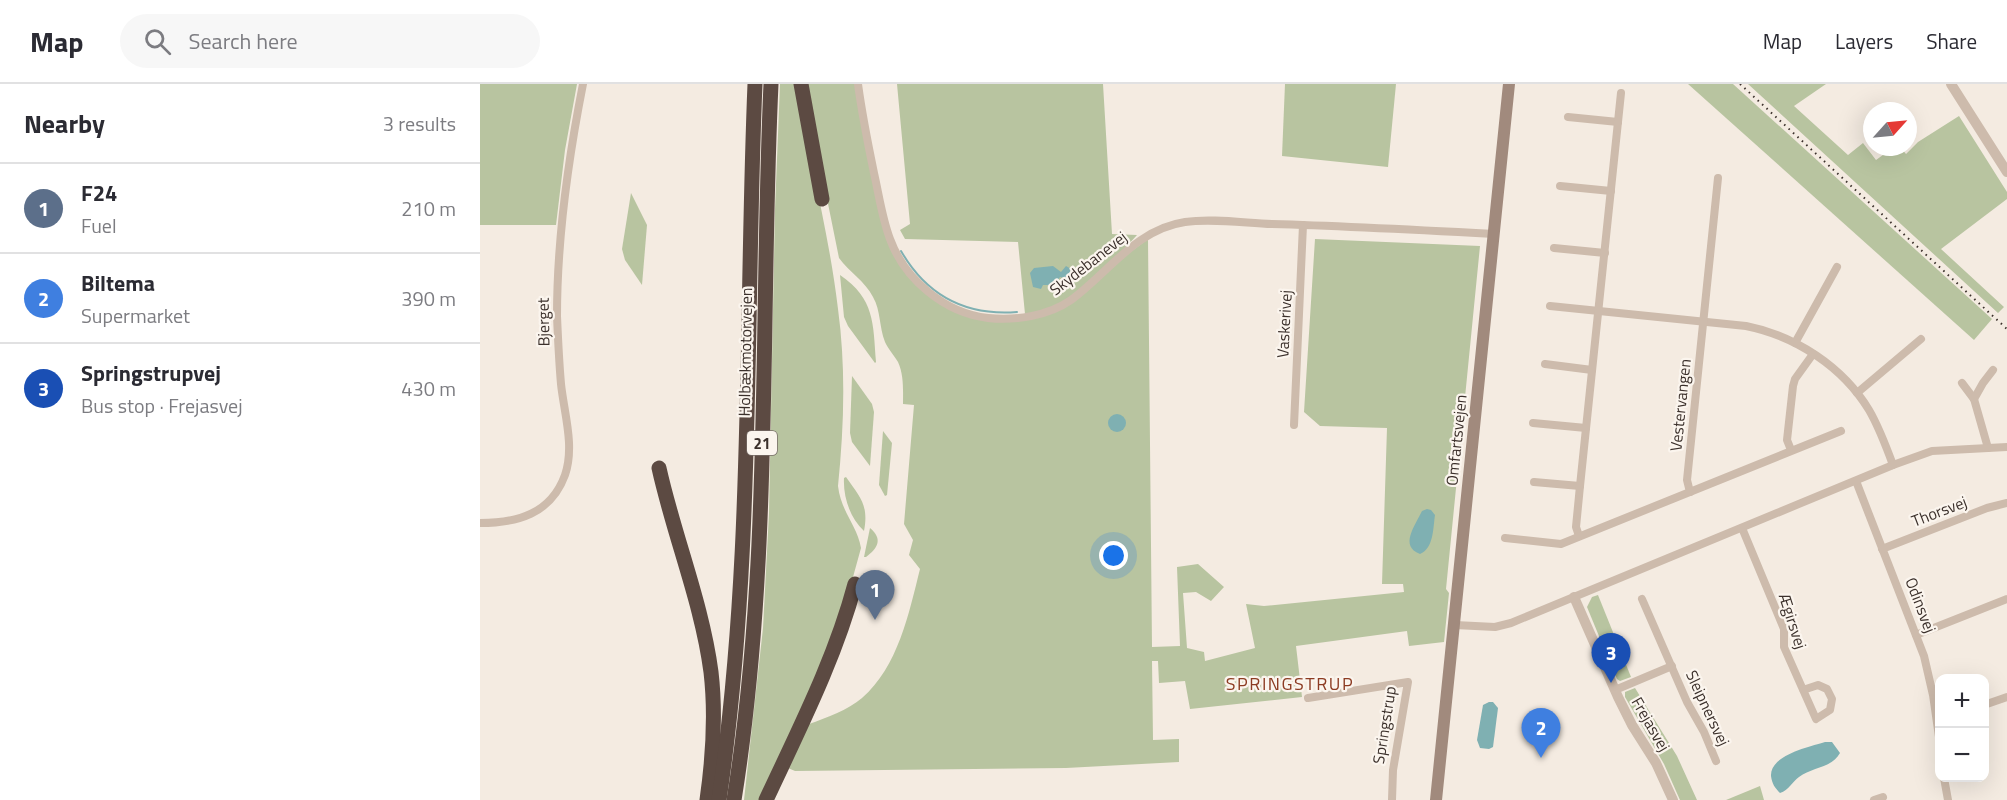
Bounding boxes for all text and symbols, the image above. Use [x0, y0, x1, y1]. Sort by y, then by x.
search box [120, 14, 540, 68]
text: Map [30, 20, 84, 63]
text: Search here [189, 24, 298, 58]
icon: search [141, 25, 174, 58]
text: Map [1763, 25, 1802, 57]
text: Layers [1835, 25, 1893, 57]
text: Share [1926, 25, 1977, 57]
north arrow [1863, 102, 1917, 156]
text: Nearby [24, 104, 105, 143]
text: 3 results [383, 108, 456, 139]
text: F24 [81, 176, 117, 210]
text: 1 [38, 193, 49, 224]
text: 210 m [401, 193, 456, 224]
text: Fuel [81, 210, 117, 241]
street label: Skydebanevej [1044, 225, 1132, 301]
text: Biltema [81, 266, 155, 300]
text: 2 [38, 283, 49, 314]
text: 390 m [401, 283, 456, 314]
street label: Holbækmotorvejen [732, 287, 758, 417]
street label: Vaskerivej [1270, 289, 1298, 359]
street label: Bjerget [531, 297, 555, 347]
text: Supermarket [81, 300, 190, 331]
text: Springstrupvej [81, 356, 221, 390]
street label: Vestervangen [1663, 358, 1697, 452]
text: 3 [38, 373, 49, 404]
text: 430 m [401, 373, 456, 404]
text: Bus stop · Frejasvej [81, 390, 243, 421]
street label: Omfartsvejen [1439, 393, 1473, 487]
road number: 21 [747, 431, 777, 455]
street label: Thorsvej [1908, 489, 1970, 533]
your location [1099, 541, 1128, 570]
pin: 1 [856, 570, 894, 620]
street label: Odinsvej [1899, 574, 1943, 636]
street label: Ægirsvej [1773, 590, 1813, 652]
pin: 3 [1592, 634, 1630, 683]
street label: Sleipnersvej [1680, 666, 1736, 750]
district label: SPRINGSTRUP [1226, 670, 1354, 697]
map controls [1935, 674, 1989, 782]
button: + [1935, 674, 1989, 728]
street label: Springstrup [1366, 684, 1402, 766]
street label: Frejasvej [1626, 692, 1676, 756]
pin: 2 [1522, 708, 1560, 758]
button: − [1935, 728, 1989, 782]

